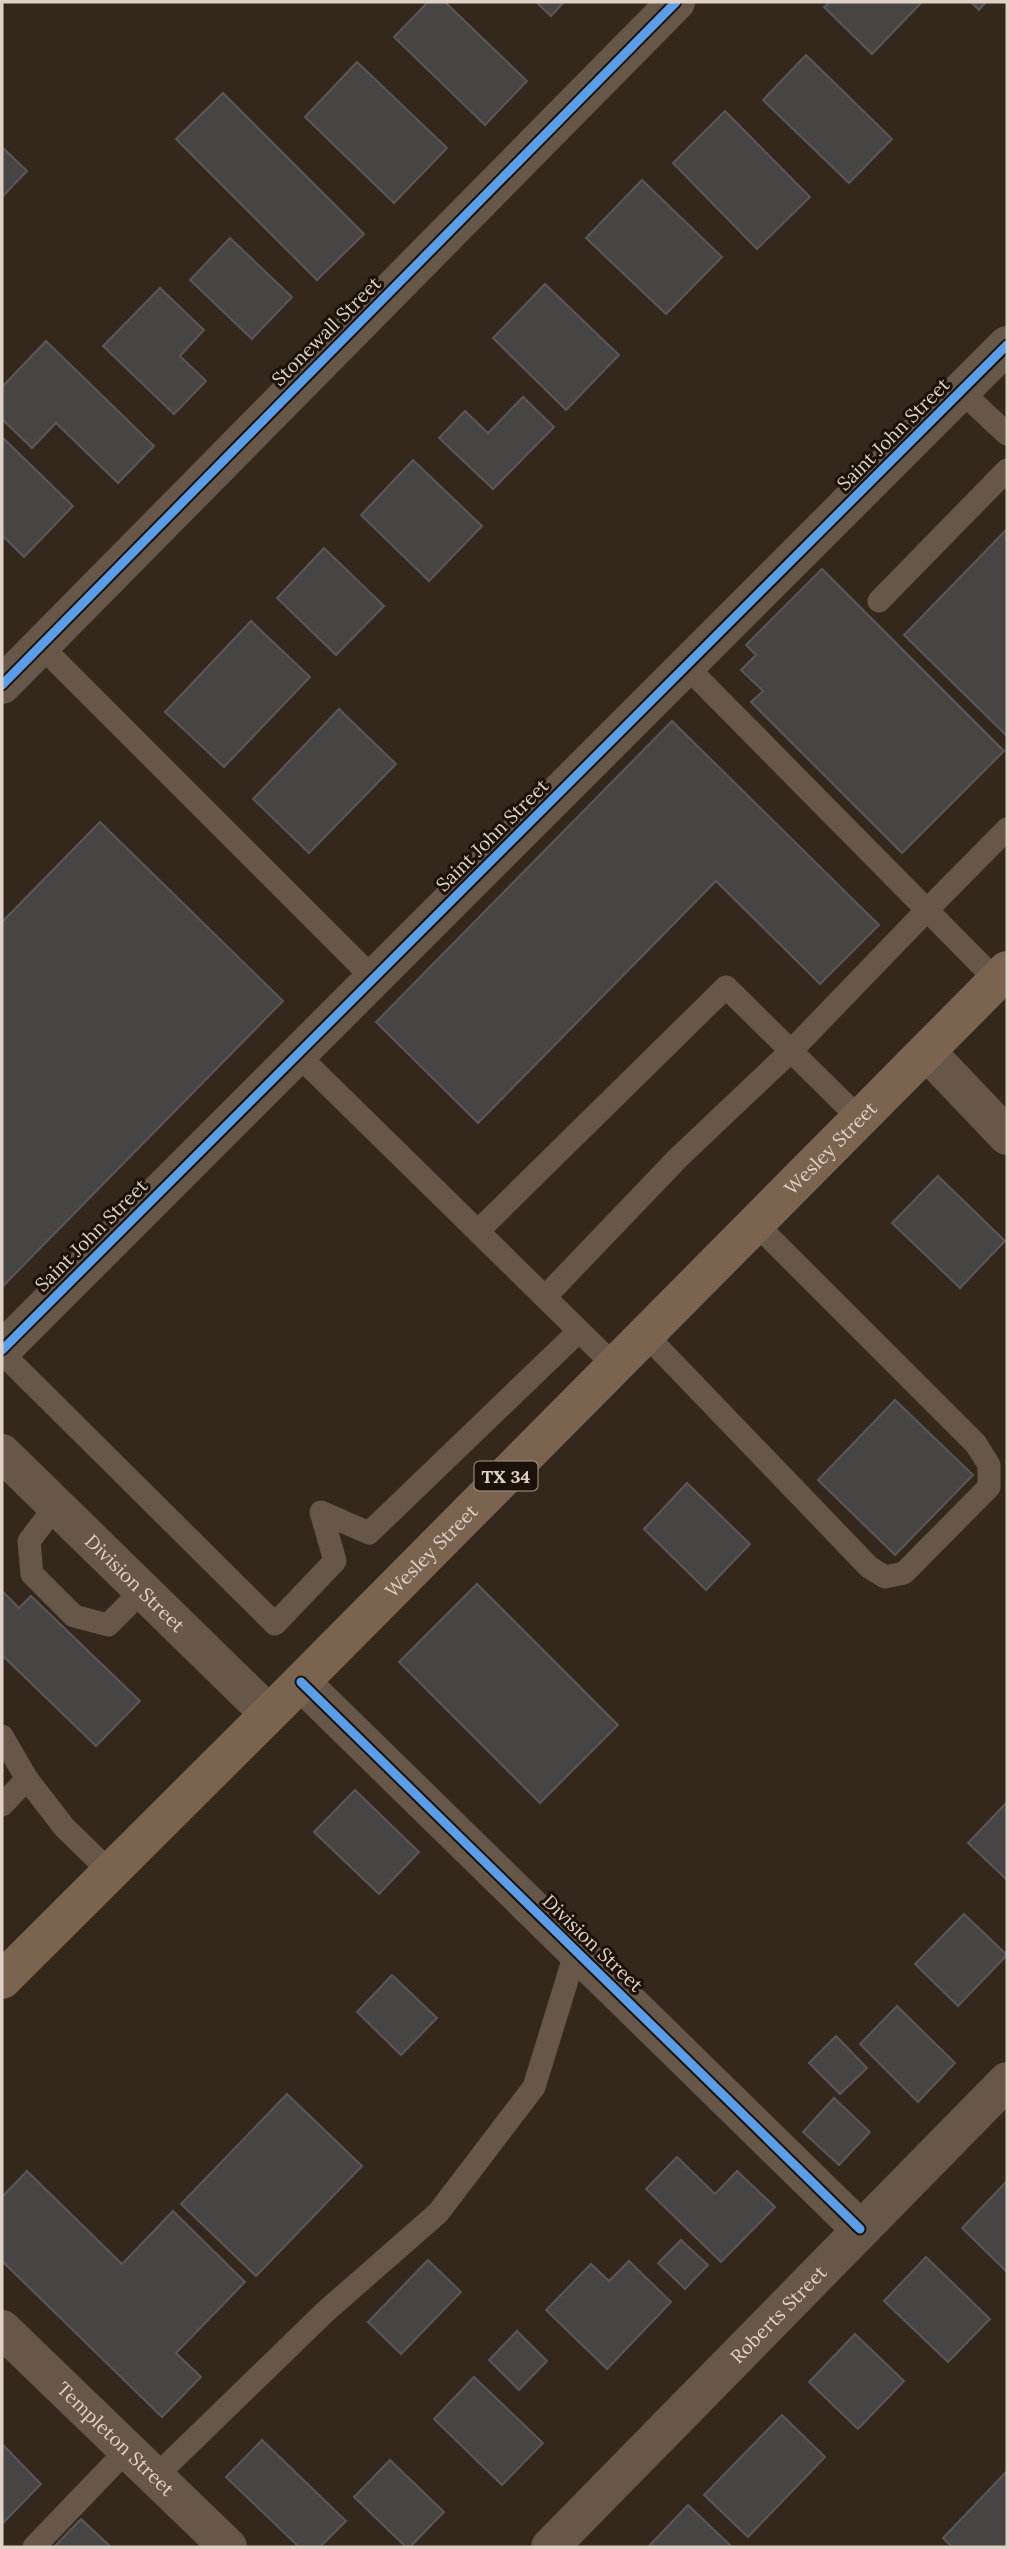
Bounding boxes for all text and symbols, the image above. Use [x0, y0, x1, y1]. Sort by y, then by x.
street label: Stonewall Street [266, 271, 386, 391]
street label: Saint John Street [832, 372, 955, 495]
street label: Saint John Street [431, 773, 554, 896]
street label: Wesley Street [779, 1096, 882, 1200]
street label: Saint John Street [30, 1173, 153, 1296]
road number: TX 34 [475, 1462, 538, 1490]
street label: Wesley Street [380, 1499, 483, 1602]
street label: Division Street [80, 1529, 190, 1638]
street label: Division Street [538, 1889, 649, 1997]
street label: Roberts Street [725, 2260, 832, 2368]
street label: Templeton Street [52, 2377, 180, 2501]

